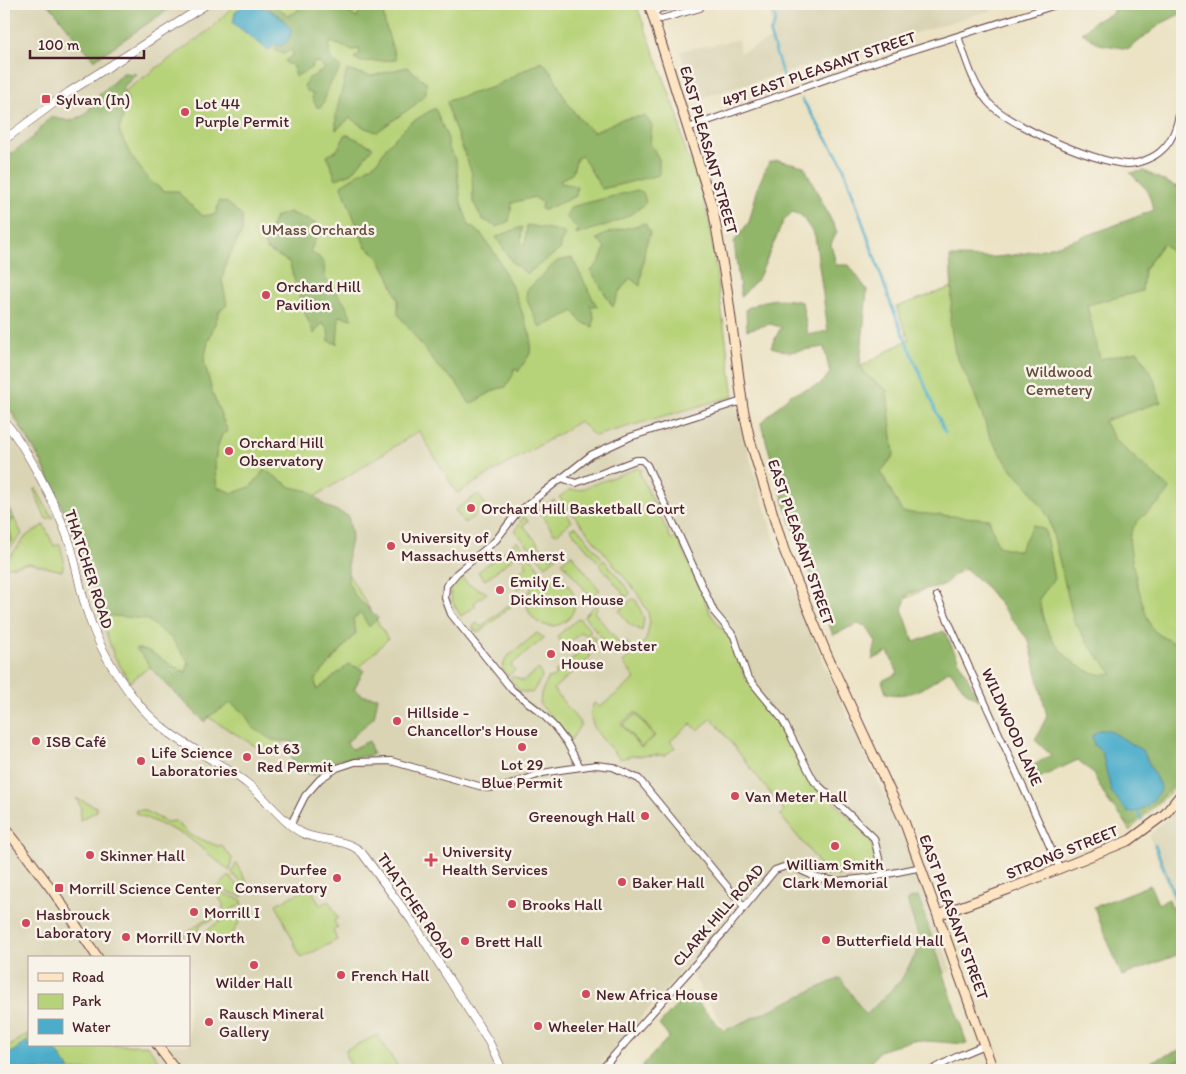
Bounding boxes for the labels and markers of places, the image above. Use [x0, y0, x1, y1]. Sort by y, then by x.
place label: Sylvan (In) [56, 90, 130, 109]
marker: Sylvan (In) [40, 93, 52, 105]
place label: Lot 44 Purple Permit [195, 94, 289, 131]
marker: Lot 44 Purple Permit [179, 106, 191, 118]
place label: Orchard Hill Pavilion [276, 277, 361, 314]
marker: Orchard Hill Pavilion [260, 289, 272, 301]
place label: Orchard Hill Observatory [239, 433, 324, 470]
marker: Orchard Hill Observatory [223, 445, 235, 457]
place label: Orchard Hill Basketball Court [481, 499, 685, 518]
marker: Orchard Hill Basketball Court [465, 502, 477, 514]
place label: University of Massachusetts Amherst [401, 528, 565, 565]
marker: University of Massachusetts Amherst [385, 540, 397, 552]
place label: Emily E. Dickinson House [510, 572, 624, 609]
marker: Emily E. Dickinson House [494, 584, 506, 596]
place label: Noah Webster House [561, 636, 657, 673]
marker: Noah Webster House [545, 648, 557, 660]
place label: Hillside - Chancellor's House [407, 703, 538, 740]
marker: Hillside - Chancellor's House [391, 715, 403, 727]
place label: ISB Café [46, 732, 106, 751]
marker: ISB Café [30, 735, 42, 747]
place label: Lot 63 Red Permit [257, 739, 333, 776]
marker: Lot 29 Blue Permit [516, 741, 528, 753]
place label: Life Science Laboratories [151, 743, 238, 780]
marker: Lot 63 Red Permit [241, 751, 253, 763]
marker: Life Science Laboratories [135, 755, 147, 767]
place label: Lot 29 Blue Permit [481, 755, 563, 792]
place label: Van Meter Hall [745, 787, 848, 806]
marker: Van Meter Hall [729, 790, 741, 802]
place label: Greenough Hall [528, 807, 635, 826]
marker: Greenough Hall [639, 810, 651, 822]
marker: William Smith Clark Memorial [829, 840, 841, 852]
place label: University Health Services [442, 842, 548, 879]
place label: Skinner Hall [100, 846, 185, 865]
marker: Skinner Hall [84, 849, 96, 861]
marker: University Health Services [424, 853, 438, 867]
place label: William Smith Clark Memorial [782, 855, 888, 892]
place label: Durfee Conservatory [235, 860, 327, 897]
marker: Durfee Conservatory [331, 872, 343, 884]
place label: Baker Hall [632, 873, 705, 892]
marker: Baker Hall [616, 876, 628, 888]
place label: Morrill Science Center [69, 879, 222, 898]
marker: Morrill Science Center [53, 882, 65, 894]
place label: Brooks Hall [522, 895, 603, 914]
marker: Brooks Hall [506, 898, 518, 910]
place label: Morrill I [204, 903, 260, 922]
place label: Hasbrouck Laboratory [36, 905, 112, 942]
marker: Morrill I [188, 906, 200, 918]
marker: Hasbrouck Laboratory [20, 917, 32, 929]
place label: Morrill IV North [136, 928, 245, 947]
marker: Morrill IV North [120, 931, 132, 943]
place label: Butterfield Hall [836, 931, 944, 950]
place label: Brett Hall [475, 932, 543, 951]
marker: Butterfield Hall [820, 934, 832, 946]
marker: Brett Hall [459, 935, 471, 947]
marker: Wilder Hall [248, 959, 260, 971]
place label: French Hall [351, 966, 430, 985]
marker: French Hall [335, 969, 347, 981]
place label: Wilder Hall [216, 973, 293, 992]
place label: New Africa House [596, 985, 718, 1004]
marker: New Africa House [580, 988, 592, 1000]
place label: Rausch Mineral Gallery [219, 1004, 324, 1041]
marker: Rausch Mineral Gallery [203, 1016, 215, 1028]
place label: Wheeler Hall [548, 1017, 637, 1036]
marker: Wheeler Hall [532, 1020, 544, 1032]

